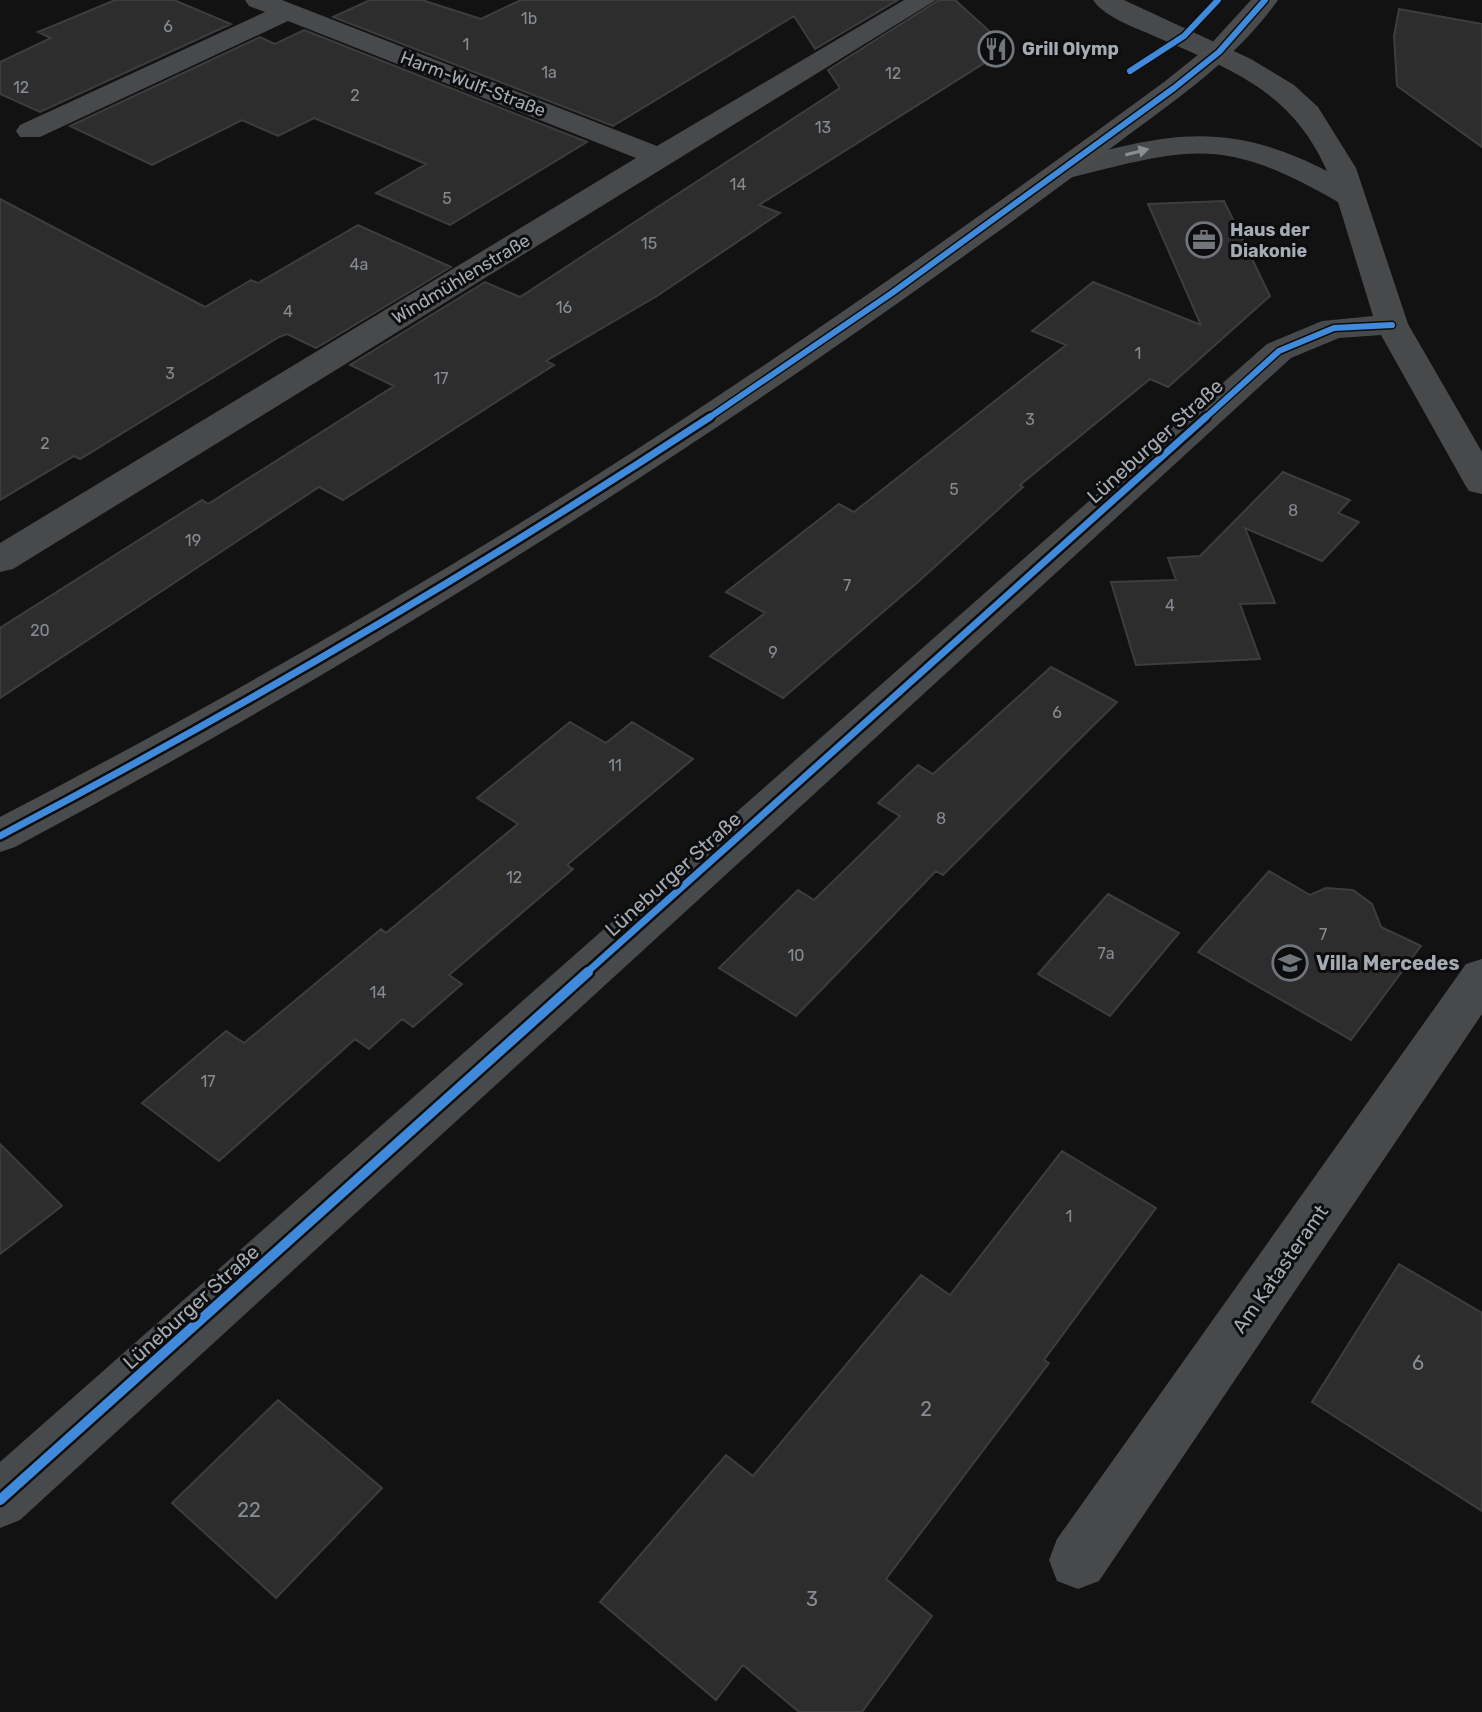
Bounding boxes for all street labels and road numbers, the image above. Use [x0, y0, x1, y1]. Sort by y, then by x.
street label: Harm-Wulf-Straße [397, 46, 549, 122]
street label: Windmühlenstraße [388, 229, 534, 329]
street label: Lüneburger Straße [1082, 374, 1228, 508]
street label: Lüneburger Straße [600, 807, 746, 941]
street label: Am Katasteramt [1227, 1200, 1333, 1338]
street label: Lüneburger Straße [118, 1240, 264, 1374]

